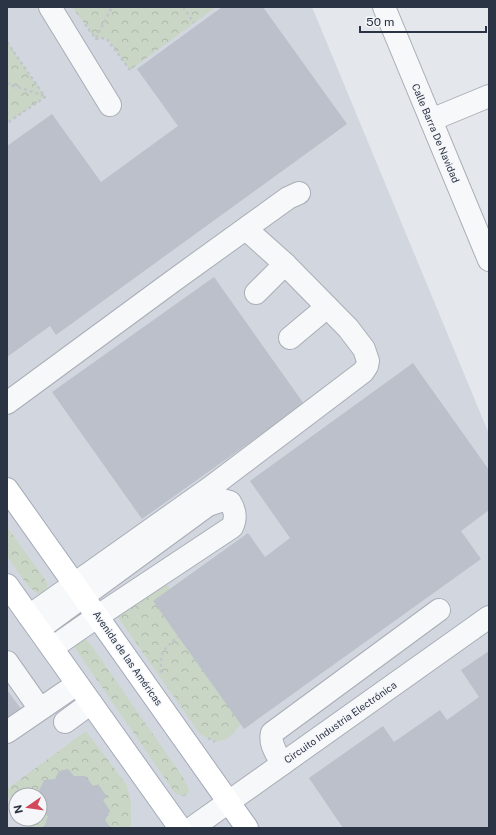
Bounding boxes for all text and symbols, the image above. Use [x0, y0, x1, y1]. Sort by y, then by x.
scale bar [360, 8, 486, 34]
text: 50 m [366, 15, 394, 29]
street label: Calle Barra De Navidad [410, 82, 462, 184]
street label: Avenida de las Américas [91, 608, 165, 708]
street label: Circuito Industria Electrónica [281, 678, 399, 766]
north arrow [8, 787, 48, 827]
text: N [11, 804, 25, 815]

